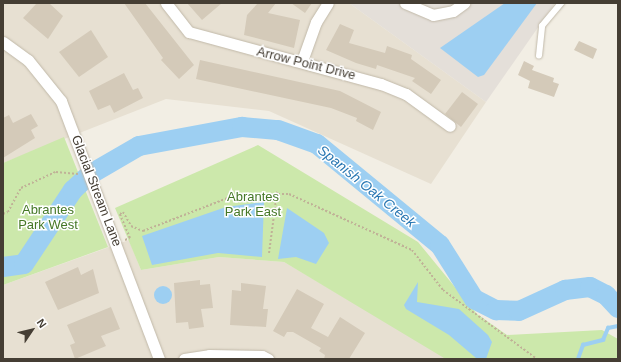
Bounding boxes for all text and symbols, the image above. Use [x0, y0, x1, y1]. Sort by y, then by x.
street label: Arrow Point Drive [255, 44, 357, 84]
street label: Glacial Stream Lane [68, 133, 124, 249]
water label: Spanish Oak Creek [315, 141, 419, 231]
park label: Abrantes Park East [225, 190, 281, 221]
park label: Abrantes Park West [18, 203, 78, 234]
north arrow [12, 310, 52, 350]
text: N [35, 316, 49, 330]

